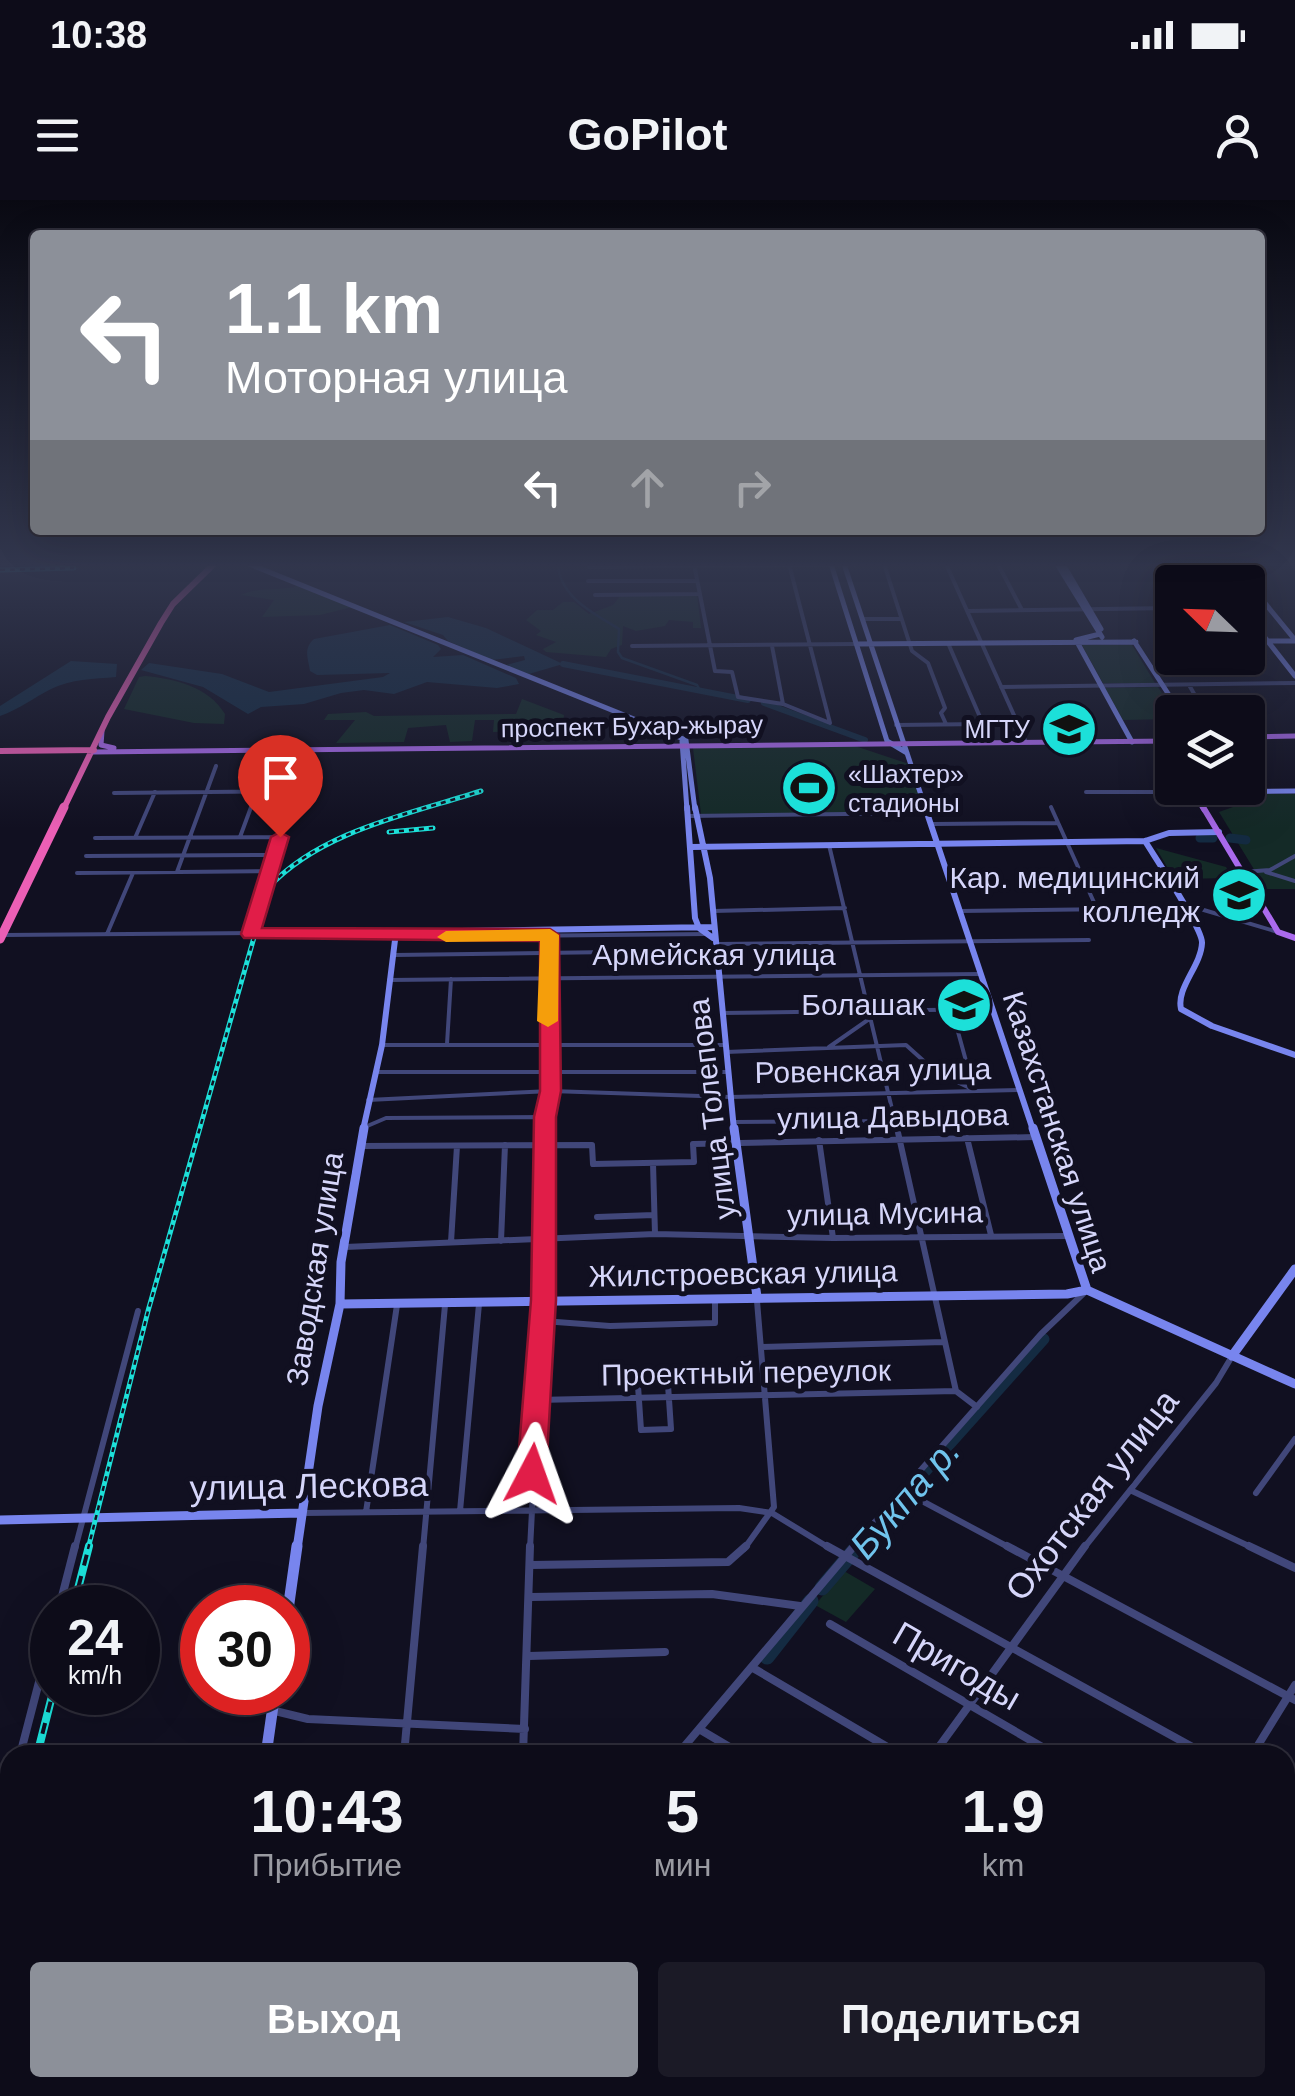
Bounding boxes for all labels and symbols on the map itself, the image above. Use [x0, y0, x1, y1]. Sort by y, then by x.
north arrow [1155, 565, 1265, 675]
school or university icon: МГТУ [1039, 699, 1099, 759]
street label: проспект Бухар-жырау [501, 710, 764, 742]
place label: МГТУ [964, 715, 1030, 743]
pin [238, 735, 323, 838]
sports icon: «Шахтер» стадионы [779, 758, 839, 818]
place label: «Шахтер» стадионы [848, 760, 964, 817]
place label: Кар. медицинский колледж [949, 861, 1200, 928]
school or university icon: Кар. медицинский колледж [1209, 865, 1269, 925]
street label: Армейская улица [592, 938, 836, 971]
school or university icon: Болашак [934, 975, 994, 1035]
street label: Казахстанская улица [996, 987, 1119, 1277]
place label: Болашак [801, 988, 926, 1021]
street label: улица Толепова [682, 996, 741, 1221]
street label: Ровенская улица [754, 1052, 992, 1089]
street label: улица Давыдова [777, 1098, 1009, 1135]
street label: Заводская улица [280, 1149, 349, 1388]
street label: улица Мусина [787, 1195, 983, 1232]
street label: Жилстроевская улица [588, 1254, 898, 1293]
street label: Проектный переулок [601, 1353, 892, 1392]
street label: Охотская улица [997, 1381, 1186, 1608]
position arrow [480, 1422, 584, 1526]
water label: Букпа р. [842, 1429, 968, 1567]
street label: улица Лескова [189, 1464, 429, 1507]
speed limit sign: 30 [180, 1585, 310, 1715]
street label: Пригоды [887, 1614, 1028, 1718]

